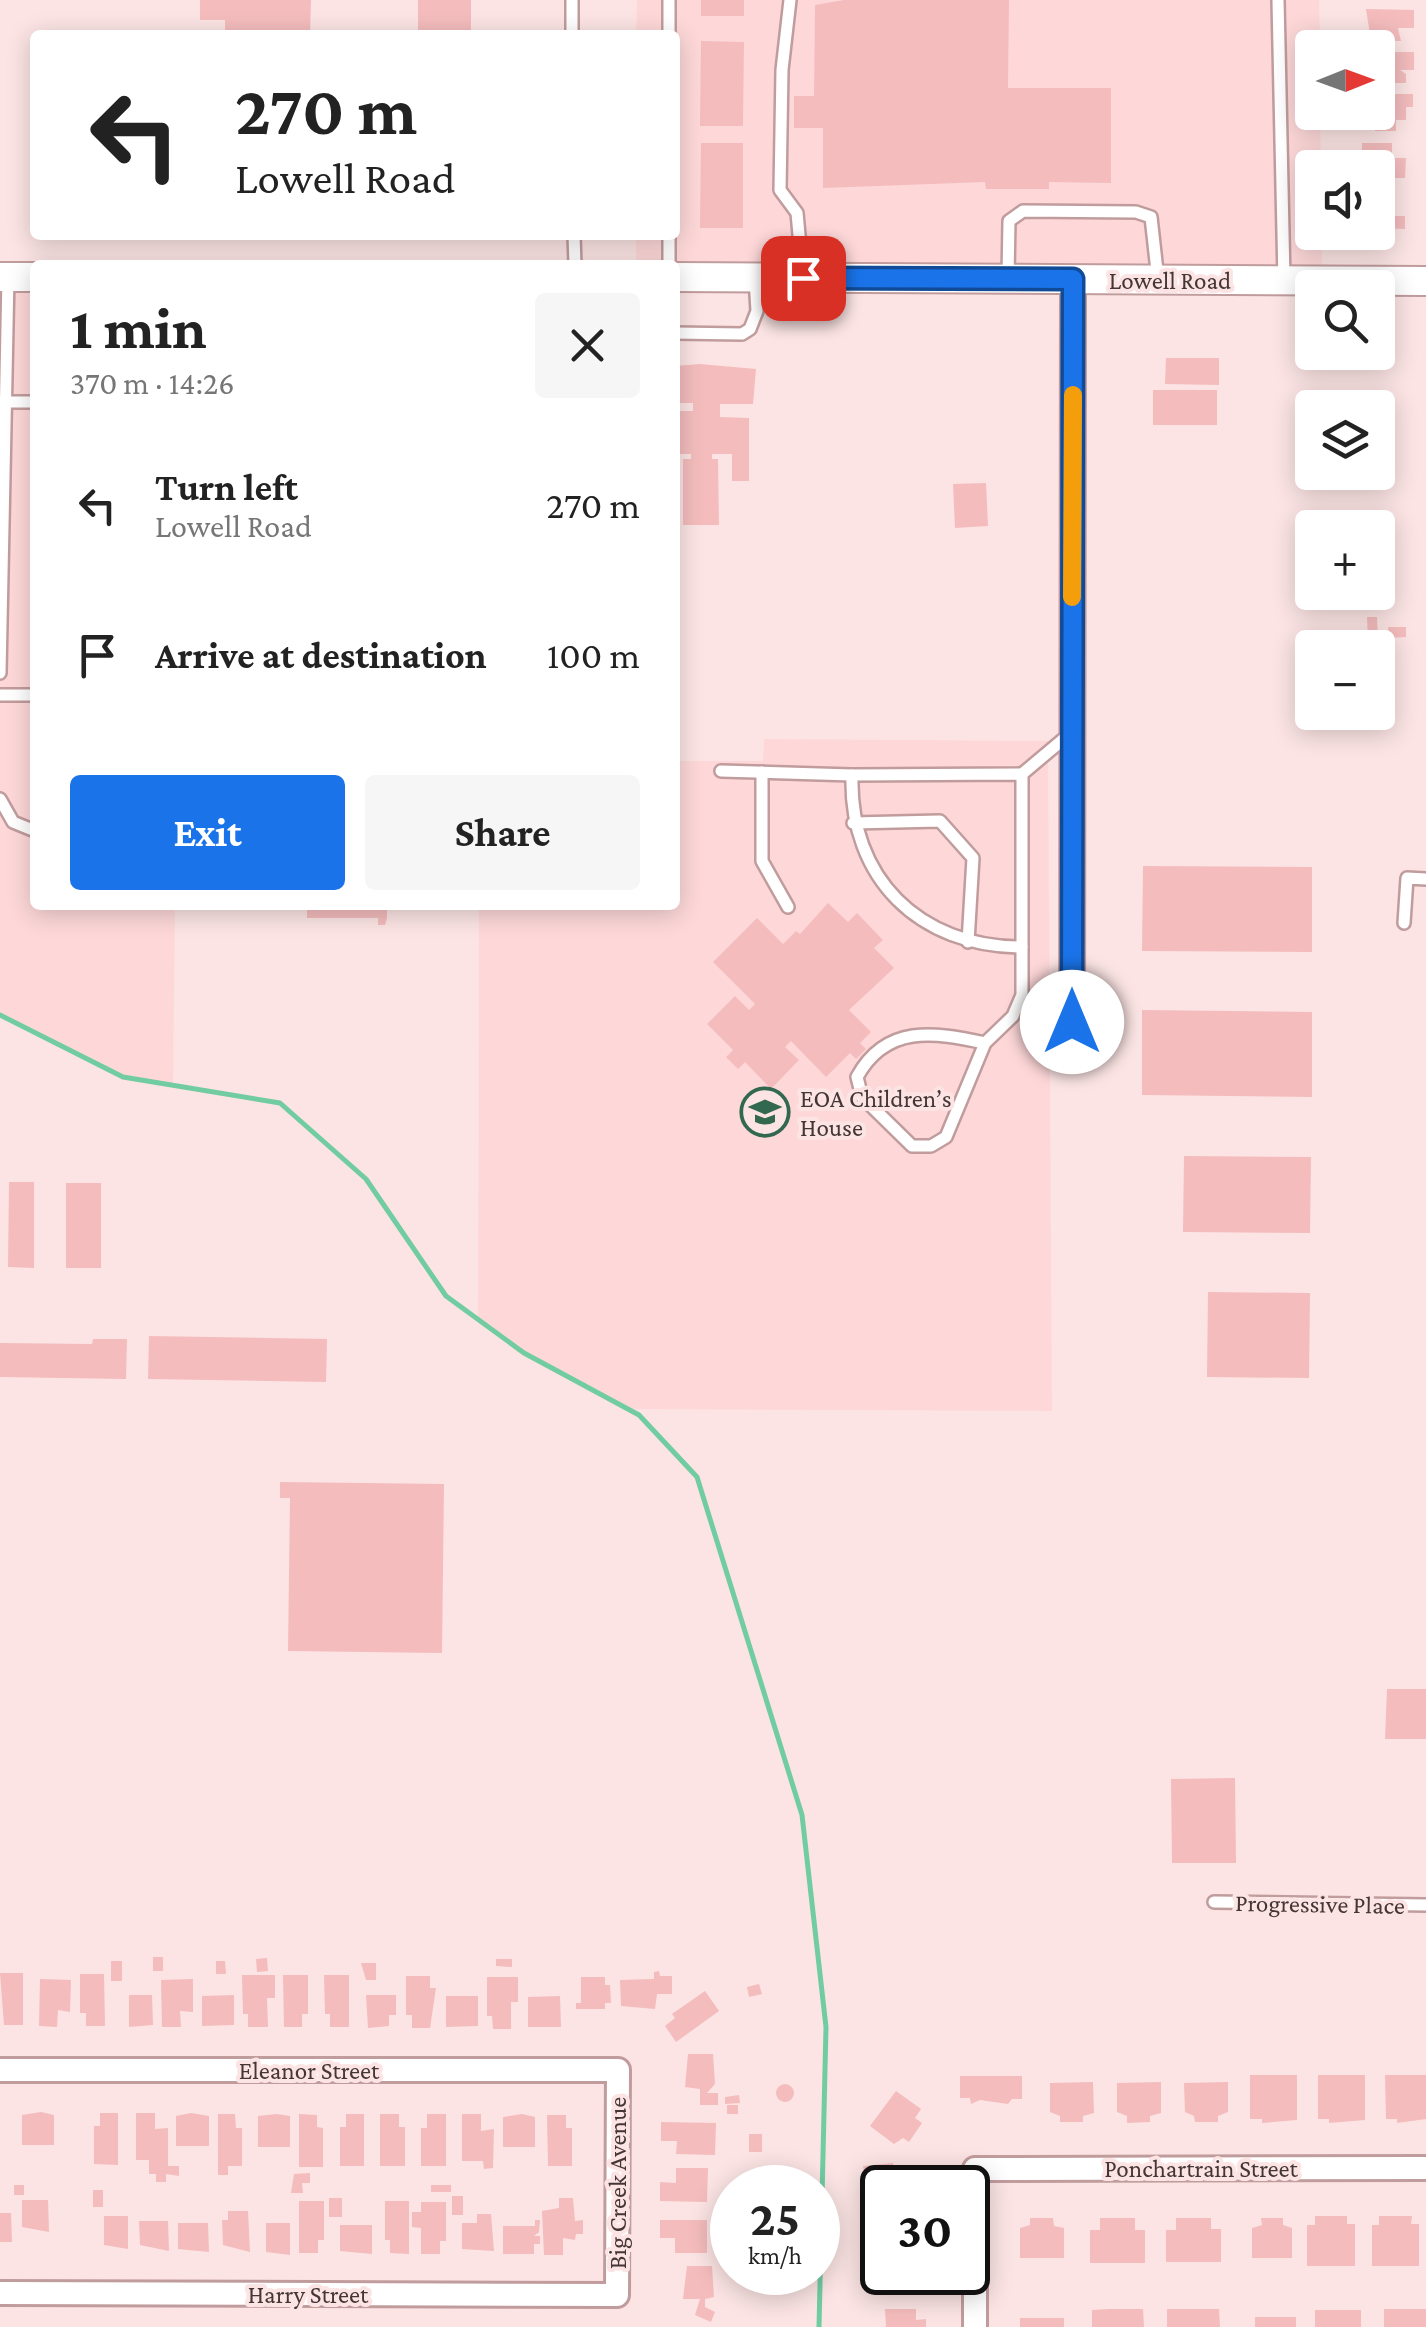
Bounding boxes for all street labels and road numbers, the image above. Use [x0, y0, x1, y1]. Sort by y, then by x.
street label: Lowell Road [1109, 267, 1231, 294]
street label: Progressive Place [1235, 1889, 1405, 1920]
street label: Eleanor Street [239, 2057, 380, 2084]
street label: Big Creek Avenue [604, 2097, 632, 2269]
street label: Ponchartrain Street [1104, 2155, 1298, 2182]
street label: Harry Street [248, 2281, 369, 2309]

